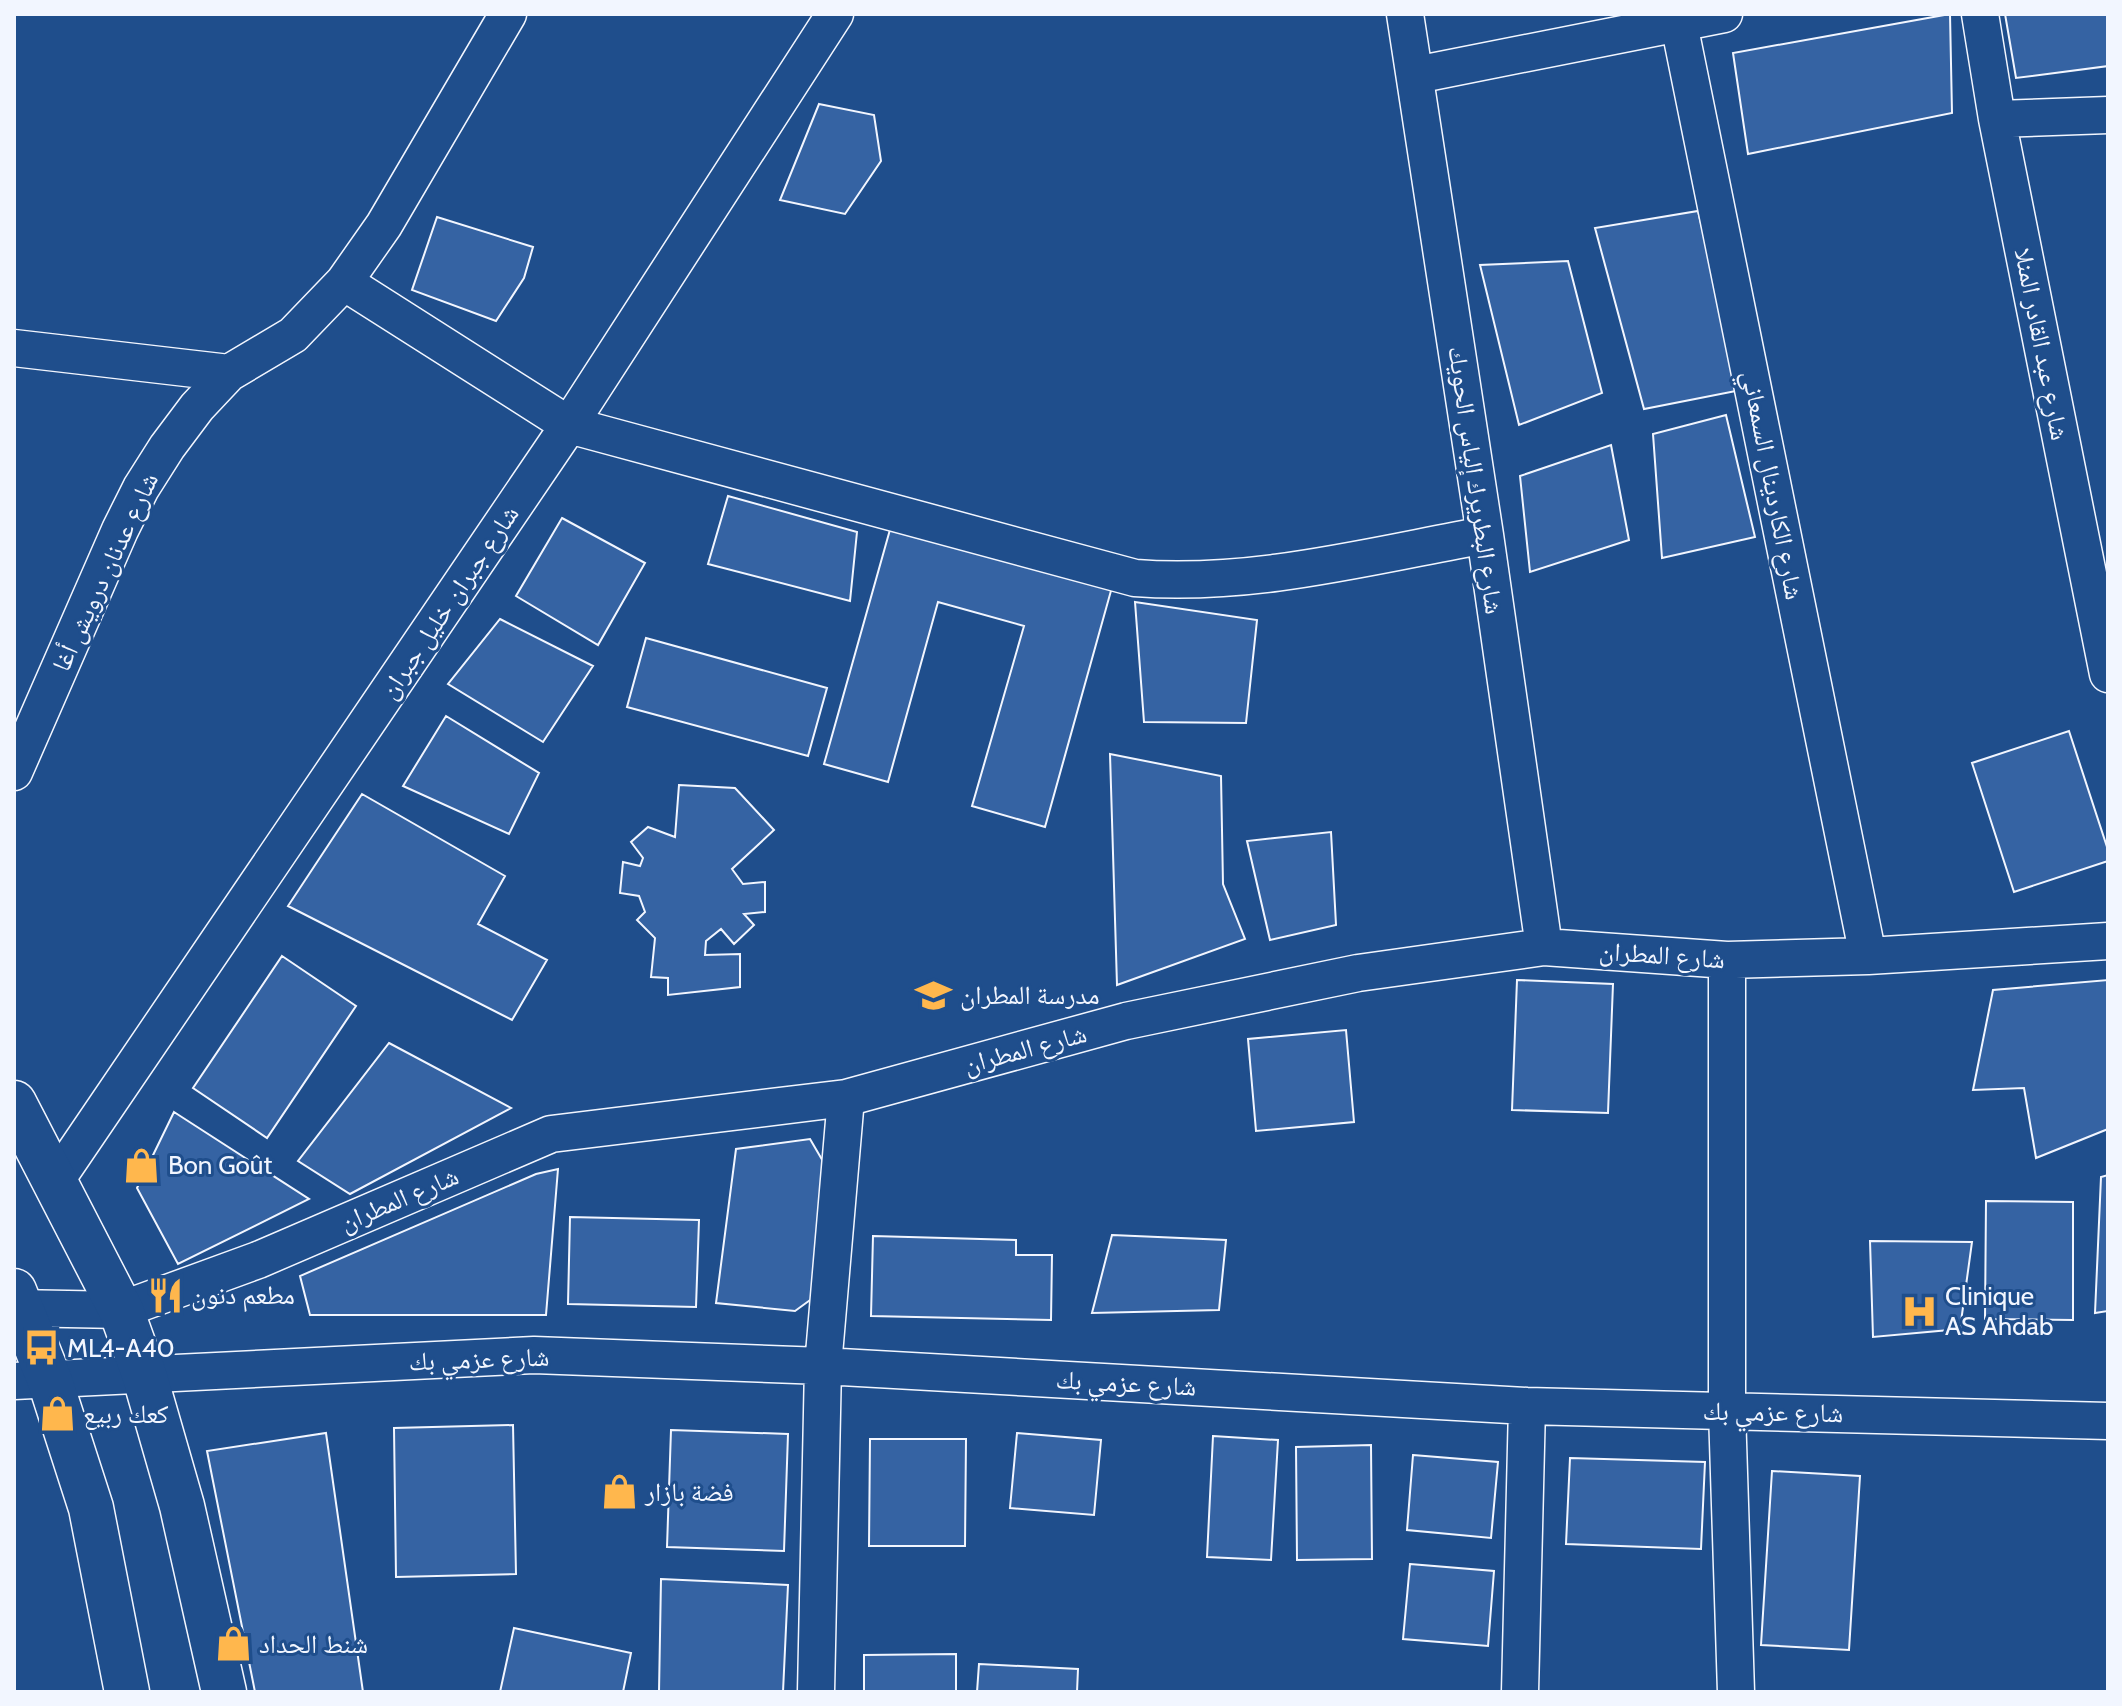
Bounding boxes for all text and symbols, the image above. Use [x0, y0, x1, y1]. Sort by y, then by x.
street label: شارع عبد القادر المنلا [2008, 245, 2076, 443]
street label: شارع البطريرك إلياس الحويك [1440, 344, 1511, 616]
street label: شارع الكاردينال السمعاني [1731, 368, 1811, 603]
street label: شارع عدنان درويش أغا [45, 468, 165, 676]
street label: شارع جبران خليل جبران [372, 499, 526, 705]
street label: شارع المطران [1598, 935, 1726, 975]
school or university icon: مدرسة المطران [915, 976, 953, 1014]
place label: مدرسة المطران [960, 979, 1100, 1011]
street label: شارع المطران [960, 1017, 1090, 1081]
shop icon: Bon Goût [123, 1146, 161, 1184]
place label: Bon Goût [168, 1149, 272, 1181]
street label: شارع المطران [335, 1160, 463, 1238]
restaurant icon: مطعم دنون [146, 1276, 184, 1314]
place label: مطعم دنون [191, 1279, 295, 1312]
place label: Clinique AS Ahdab [1945, 1280, 2054, 1342]
hospital icon: Clinique AS Ahdab [1900, 1292, 1938, 1330]
bus stop icon: ML4-A40 [22, 1329, 60, 1367]
place label: ML4-A40 [67, 1332, 175, 1364]
street label: شارع عزمي بك [408, 1341, 550, 1382]
street label: شارع عزمي بك [1055, 1363, 1197, 1407]
shop icon: كعك ربيع [38, 1395, 76, 1433]
street label: شارع عزمي بك [1702, 1395, 1844, 1434]
place label: كعك ربيع [83, 1398, 169, 1431]
shop icon: فضة بازار [600, 1473, 638, 1511]
place label: فضة بازار [644, 1476, 734, 1508]
shop icon: شنط الحداد [214, 1625, 252, 1663]
place label: شنط الحداد [259, 1628, 368, 1660]

